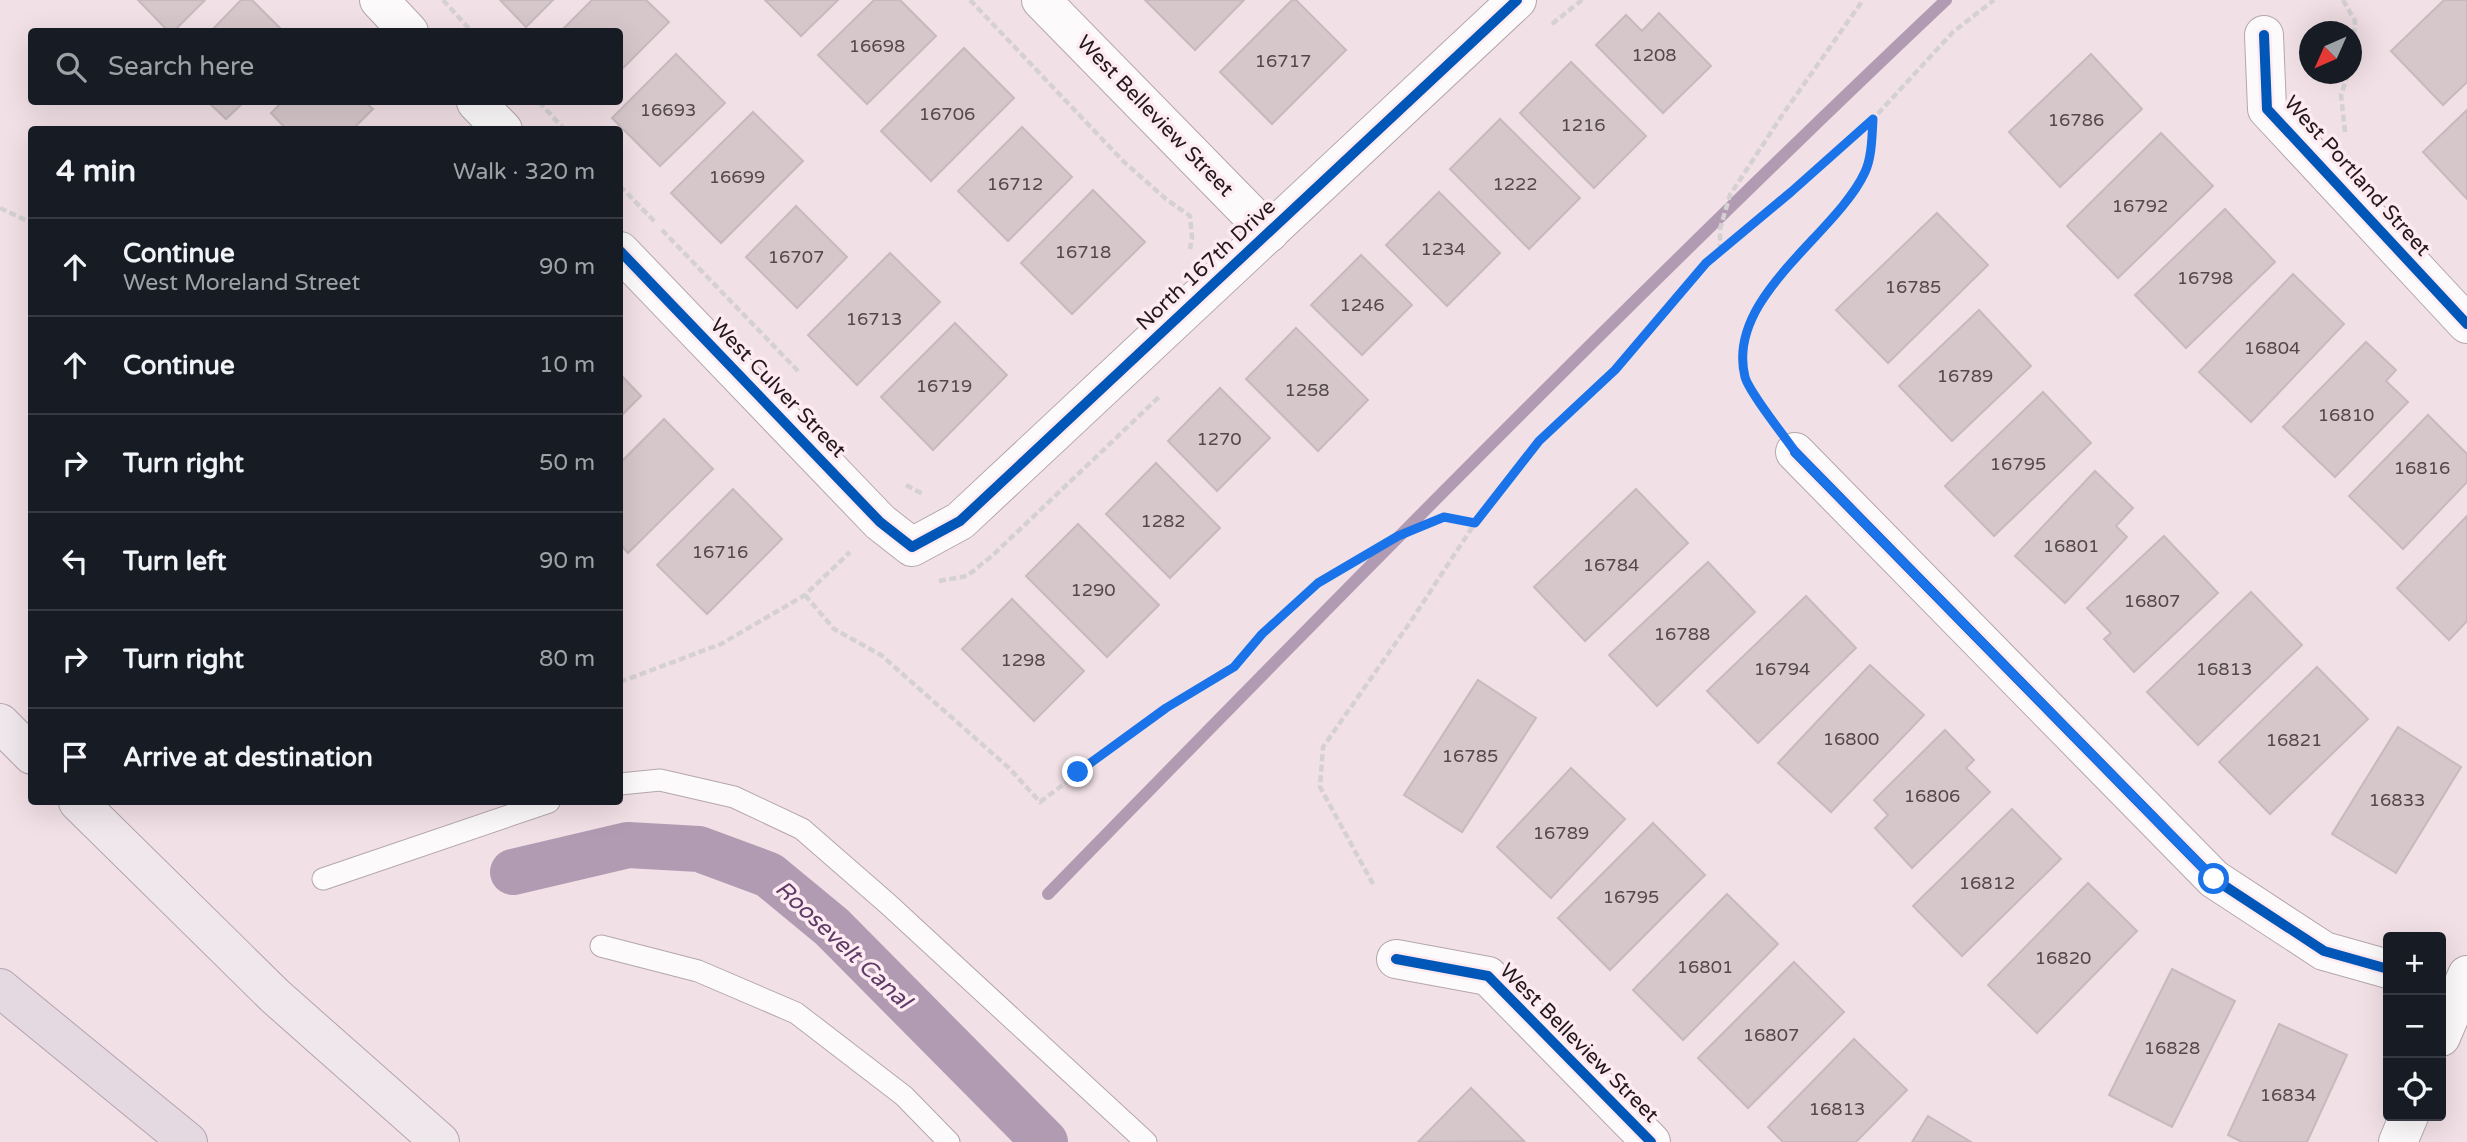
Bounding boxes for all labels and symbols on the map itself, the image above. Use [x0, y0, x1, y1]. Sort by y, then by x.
north arrow [2299, 21, 2362, 84]
street label: West Belleview Street [1072, 30, 1238, 202]
house number: 16698 [849, 35, 905, 57]
house number: 1208 [1631, 44, 1677, 66]
house number: 16717 [1255, 50, 1311, 72]
street label: West Portland Street [2279, 91, 2435, 261]
house number: 16693 [640, 99, 696, 121]
house number: 16706 [919, 103, 975, 125]
house number: 16786 [2048, 109, 2104, 131]
house number: 1216 [1560, 114, 1606, 136]
house number: 16699 [709, 166, 765, 188]
house number: 16712 [987, 173, 1043, 195]
house number: 1222 [1492, 173, 1538, 195]
street label: North 167th Drive [1131, 194, 1281, 336]
house number: 16792 [2112, 195, 2168, 217]
house number: 1234 [1420, 238, 1466, 260]
house number: 16718 [1055, 241, 1111, 263]
house number: 16707 [768, 246, 824, 268]
house number: 16798 [2177, 267, 2233, 289]
house number: 16785 [1885, 276, 1941, 298]
house number: 1246 [1339, 294, 1385, 316]
house number: 16713 [846, 308, 902, 330]
street label: West Culver Street [705, 313, 851, 463]
house number: 16804 [2244, 337, 2300, 359]
house number: 16789 [1937, 365, 1993, 387]
house number: 16719 [916, 375, 972, 397]
house number: 1258 [1284, 379, 1330, 401]
house number: 16810 [2318, 404, 2374, 426]
house number: 1270 [1196, 428, 1242, 450]
house number: 16795 [1990, 453, 2046, 475]
house number: 16816 [2394, 457, 2450, 479]
house number: 1282 [1140, 510, 1186, 532]
house number: 16801 [2043, 535, 2099, 557]
house number: 16716 [692, 541, 748, 563]
house number: 16784 [1583, 554, 1639, 576]
house number: 1290 [1070, 579, 1116, 601]
house number: 16807 [2124, 590, 2180, 612]
house number: 16788 [1654, 623, 1710, 645]
house number: 1298 [1000, 649, 1046, 671]
house number: 16794 [1754, 658, 1810, 680]
house number: 16813 [2196, 658, 2252, 680]
house number: 16800 [1823, 728, 1879, 750]
house number: 16821 [2266, 729, 2322, 751]
house number: 16785 [1442, 745, 1498, 767]
route end [1062, 756, 1093, 787]
house number: 16806 [1904, 785, 1960, 807]
house number: 16833 [2369, 789, 2425, 811]
house number: 16789 [1533, 822, 1589, 844]
route start [2198, 863, 2229, 894]
house number: 16812 [1959, 872, 2015, 894]
water label: Roosevelt Canal [769, 875, 918, 1017]
house number: 16795 [1603, 886, 1659, 908]
house number: 16820 [2035, 947, 2091, 969]
house number: 16801 [1677, 956, 1733, 978]
street label: West Belleview Street [1494, 958, 1664, 1128]
house number: 16807 [1743, 1024, 1799, 1046]
house number: 16828 [2144, 1037, 2200, 1059]
house number: 16834 [2260, 1084, 2316, 1106]
house number: 16813 [1809, 1098, 1865, 1120]

